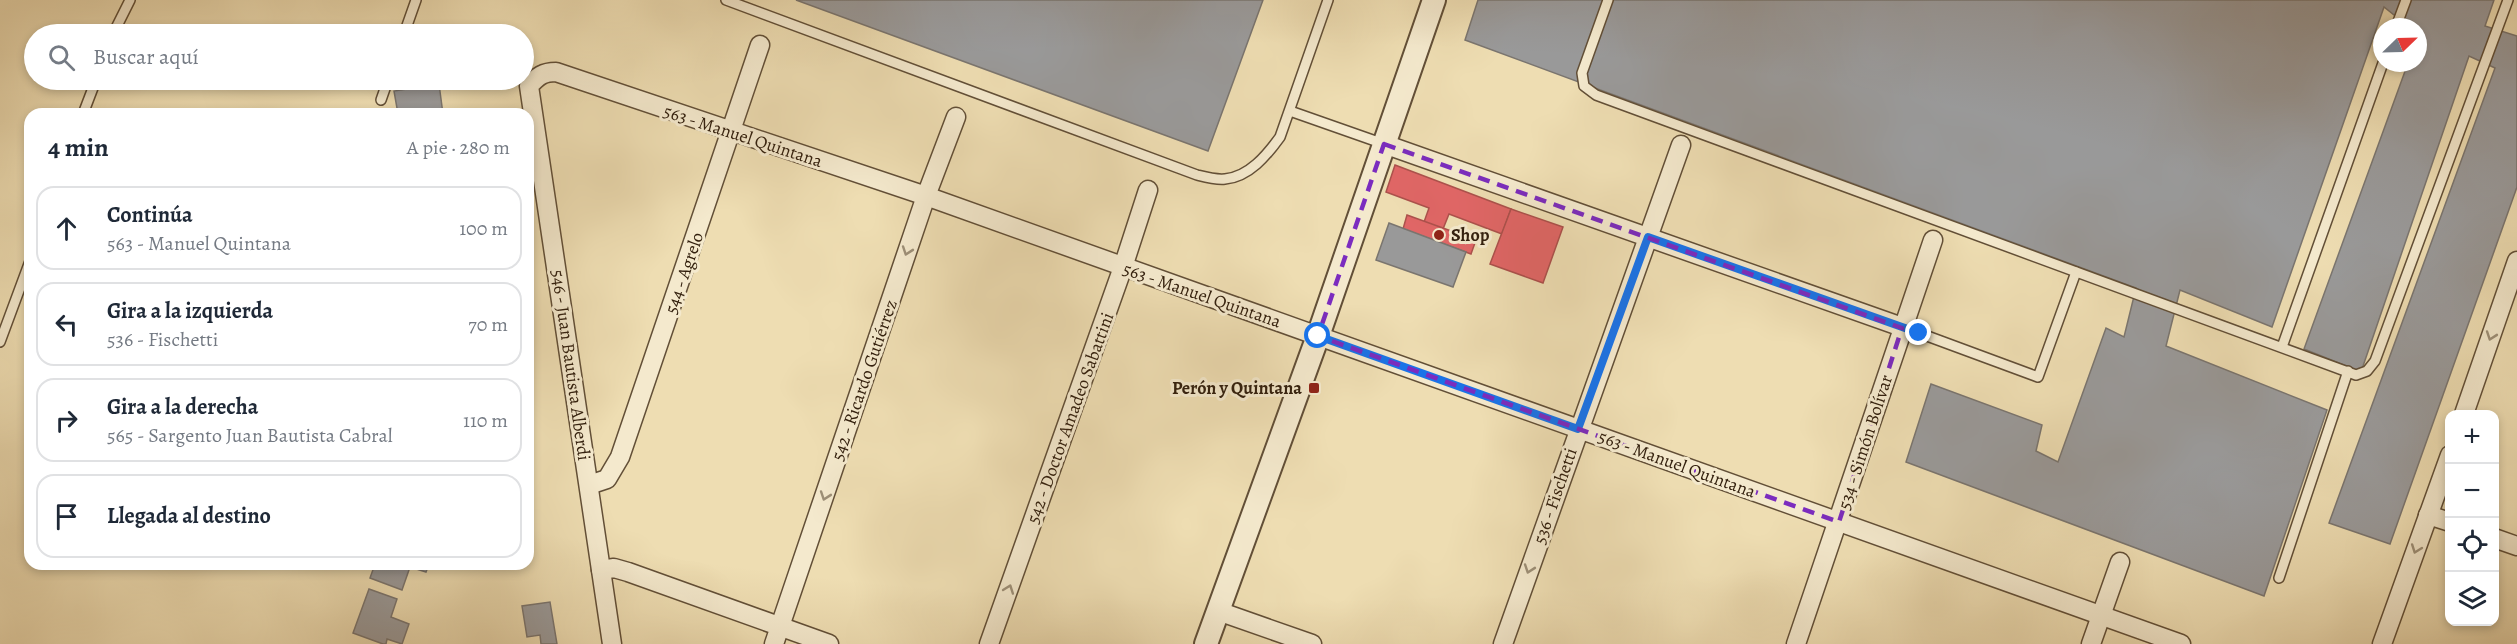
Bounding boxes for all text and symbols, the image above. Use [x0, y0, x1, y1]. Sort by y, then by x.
north arrow [2373, 18, 2427, 72]
search box [24, 24, 534, 90]
icon: search [45, 41, 78, 74]
text: Buscar aquí [93, 42, 199, 72]
street label: 563 - Manuel Quintana [661, 99, 826, 173]
text: 4 min [48, 130, 109, 165]
text: A pie · 280 m [407, 134, 510, 161]
text: Continúa [107, 200, 193, 230]
icon: ahead [50, 212, 83, 245]
text: 100 m [459, 215, 508, 242]
place label: Shop [1451, 223, 1490, 247]
marker: Shop [1432, 228, 1446, 242]
street label: 544 - Agrelo [659, 229, 709, 317]
text: 563 - Manuel Quintana [107, 230, 291, 257]
one-way arrow [902, 245, 915, 256]
street label: 563 - Manuel Quintana [1120, 257, 1285, 334]
street label: 546 - Juan Bautista Alberdi [546, 268, 596, 462]
text: Gira a la izquierda [107, 296, 273, 326]
street label: 542 - Ricardo Gutiérrez [825, 296, 903, 464]
icon: left [50, 308, 83, 341]
street label: 542 - Doctor Amadeo Sabattini [1021, 309, 1119, 527]
text: 70 m [468, 311, 508, 338]
route end [1905, 319, 1931, 345]
route start [1304, 322, 1330, 348]
text: 536 - Fischetti [107, 326, 218, 353]
one-way arrow [2485, 331, 2498, 341]
street label: 534 - Simón Bolívar [1832, 371, 1898, 512]
place label: Perón y Quintana [1172, 376, 1302, 400]
marker: Perón y Quintana [1307, 381, 1321, 395]
text: Gira a la derecha [107, 392, 258, 422]
icon: right [50, 404, 83, 437]
text: 110 m [463, 407, 508, 434]
map controls [2445, 410, 2499, 626]
button: + [2445, 410, 2499, 464]
text: 565 - Sargento Juan Bautista Cabral [107, 422, 393, 449]
street label: 563 - Manuel Quintana [1595, 424, 1760, 504]
street label: 536 - Fischetti [1527, 445, 1583, 547]
button: − [2445, 464, 2499, 518]
one-way arrow [819, 490, 832, 501]
icon: arrive [50, 500, 83, 533]
text: Llegada al destino [107, 501, 271, 531]
button: locate [2445, 518, 2499, 572]
one-way arrow [2411, 544, 2424, 554]
one-way arrow [1524, 563, 1537, 574]
button: layers [2445, 572, 2499, 626]
one-way arrow [1001, 584, 1014, 595]

